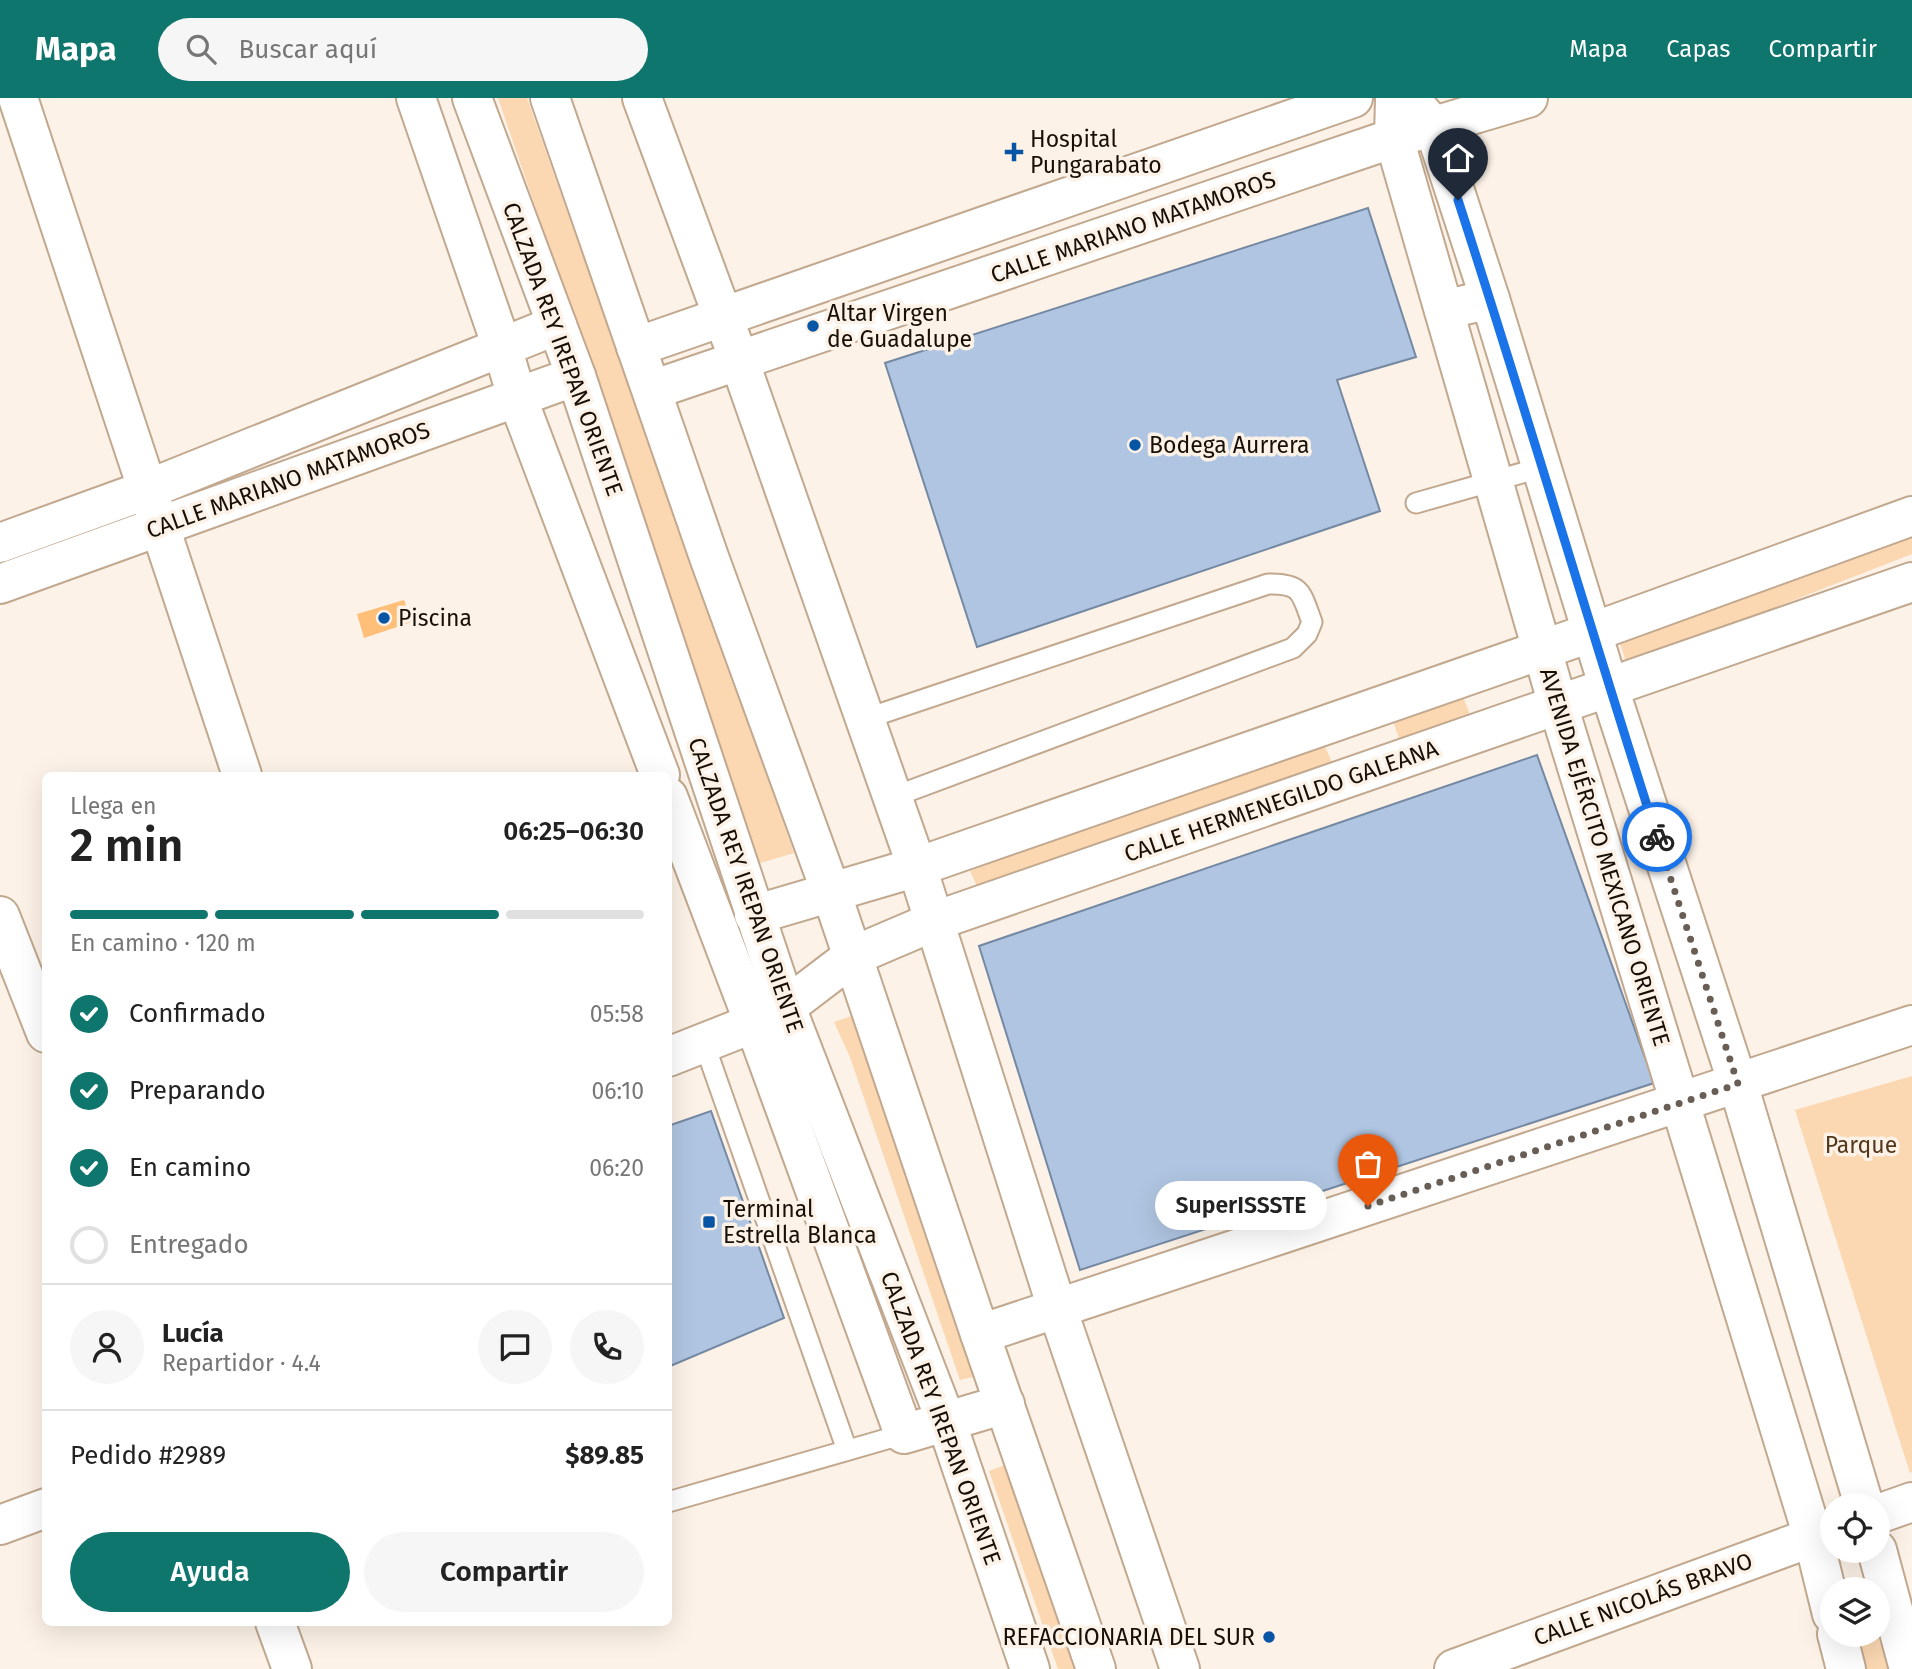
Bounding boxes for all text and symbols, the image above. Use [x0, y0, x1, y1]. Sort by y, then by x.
search box [158, 18, 648, 81]
text: Mapa [35, 29, 116, 69]
icon: search [182, 30, 220, 68]
text: Buscar aquí [238, 34, 377, 65]
text: Mapa [1569, 35, 1628, 63]
text: Capas [1666, 35, 1730, 63]
text: Compartir [1768, 35, 1877, 63]
place label: Hospital Pungarabato [1030, 125, 1162, 179]
pin [1428, 128, 1488, 200]
icon: home [1439, 139, 1477, 177]
marker: Hospital Pungarabato [1004, 142, 1024, 162]
street label: CALLE MARIANO MATAMOROS [987, 165, 1279, 289]
street label: CALZADA REY IREPAN ORIENTE [497, 198, 629, 500]
place label: Altar Virgen de Guadalupe [827, 299, 972, 353]
marker: Altar Virgen de Guadalupe [805, 318, 821, 334]
street label: CALLE MARIANO MATAMOROS [142, 416, 434, 544]
place label: Bodega Aurrera [1149, 431, 1310, 459]
marker: Bodega Aurrera [1127, 437, 1143, 453]
place label: Piscina [398, 604, 472, 632]
marker: Piscina [376, 610, 392, 626]
street label: AVENIDA EJÉRCITO MEXICANO ORIENTE [1534, 664, 1677, 1050]
street label: CALZADA REY IREPAN ORIENTE [682, 734, 810, 1036]
street label: CALLE HERMENEGILDO GALEANA [1120, 734, 1442, 868]
text: Llega en [70, 792, 156, 820]
courier [1622, 802, 1692, 872]
text: 06:25–06:30 [503, 816, 644, 847]
text: 2 min [70, 818, 183, 873]
icon: bike [1638, 818, 1676, 856]
text: En camino · 120 m [70, 929, 256, 957]
icon: check [70, 995, 108, 1033]
text: Confirmado [129, 998, 266, 1029]
text: 05:58 [590, 1000, 644, 1028]
icon: check [70, 1072, 108, 1110]
text: Preparando [129, 1075, 266, 1106]
text: 06:10 [592, 1077, 644, 1105]
park label: Parque [1825, 1131, 1897, 1159]
pin [1338, 1134, 1398, 1206]
icon: bag [1349, 1145, 1387, 1183]
icon: check [70, 1149, 108, 1187]
text: En camino [129, 1152, 251, 1183]
text: 06:20 [589, 1154, 644, 1182]
callout: SuperISSSTE [1154, 1182, 1326, 1230]
text: SuperISSSTE [1176, 1191, 1306, 1219]
place label: Terminal Estrella Blanca [723, 1195, 877, 1249]
marker: Terminal Estrella Blanca [701, 1214, 717, 1230]
text: Entregado [129, 1229, 249, 1260]
street label: CALZADA REY IREPAN ORIENTE [875, 1267, 1007, 1569]
button: person [70, 1310, 144, 1384]
button: chat [478, 1310, 552, 1384]
button: phone [570, 1310, 644, 1384]
text: Lucía [162, 1318, 224, 1349]
text: Repartidor · 4.4 [162, 1349, 321, 1377]
text: Pedido #2989 [70, 1440, 226, 1471]
text: $89.85 [565, 1440, 644, 1471]
map controls [1820, 1493, 1890, 1647]
button: locate [1820, 1493, 1890, 1563]
button: Ayuda [70, 1532, 350, 1612]
button: Compartir [364, 1532, 644, 1612]
street label: CALLE NICOLÁS BRAVO [1529, 1545, 1756, 1652]
button: layers [1820, 1577, 1890, 1647]
place label: REFACCIONARIA DEL SUR [1002, 1623, 1255, 1651]
marker: REFACCIONARIA DEL SUR [1261, 1629, 1277, 1645]

